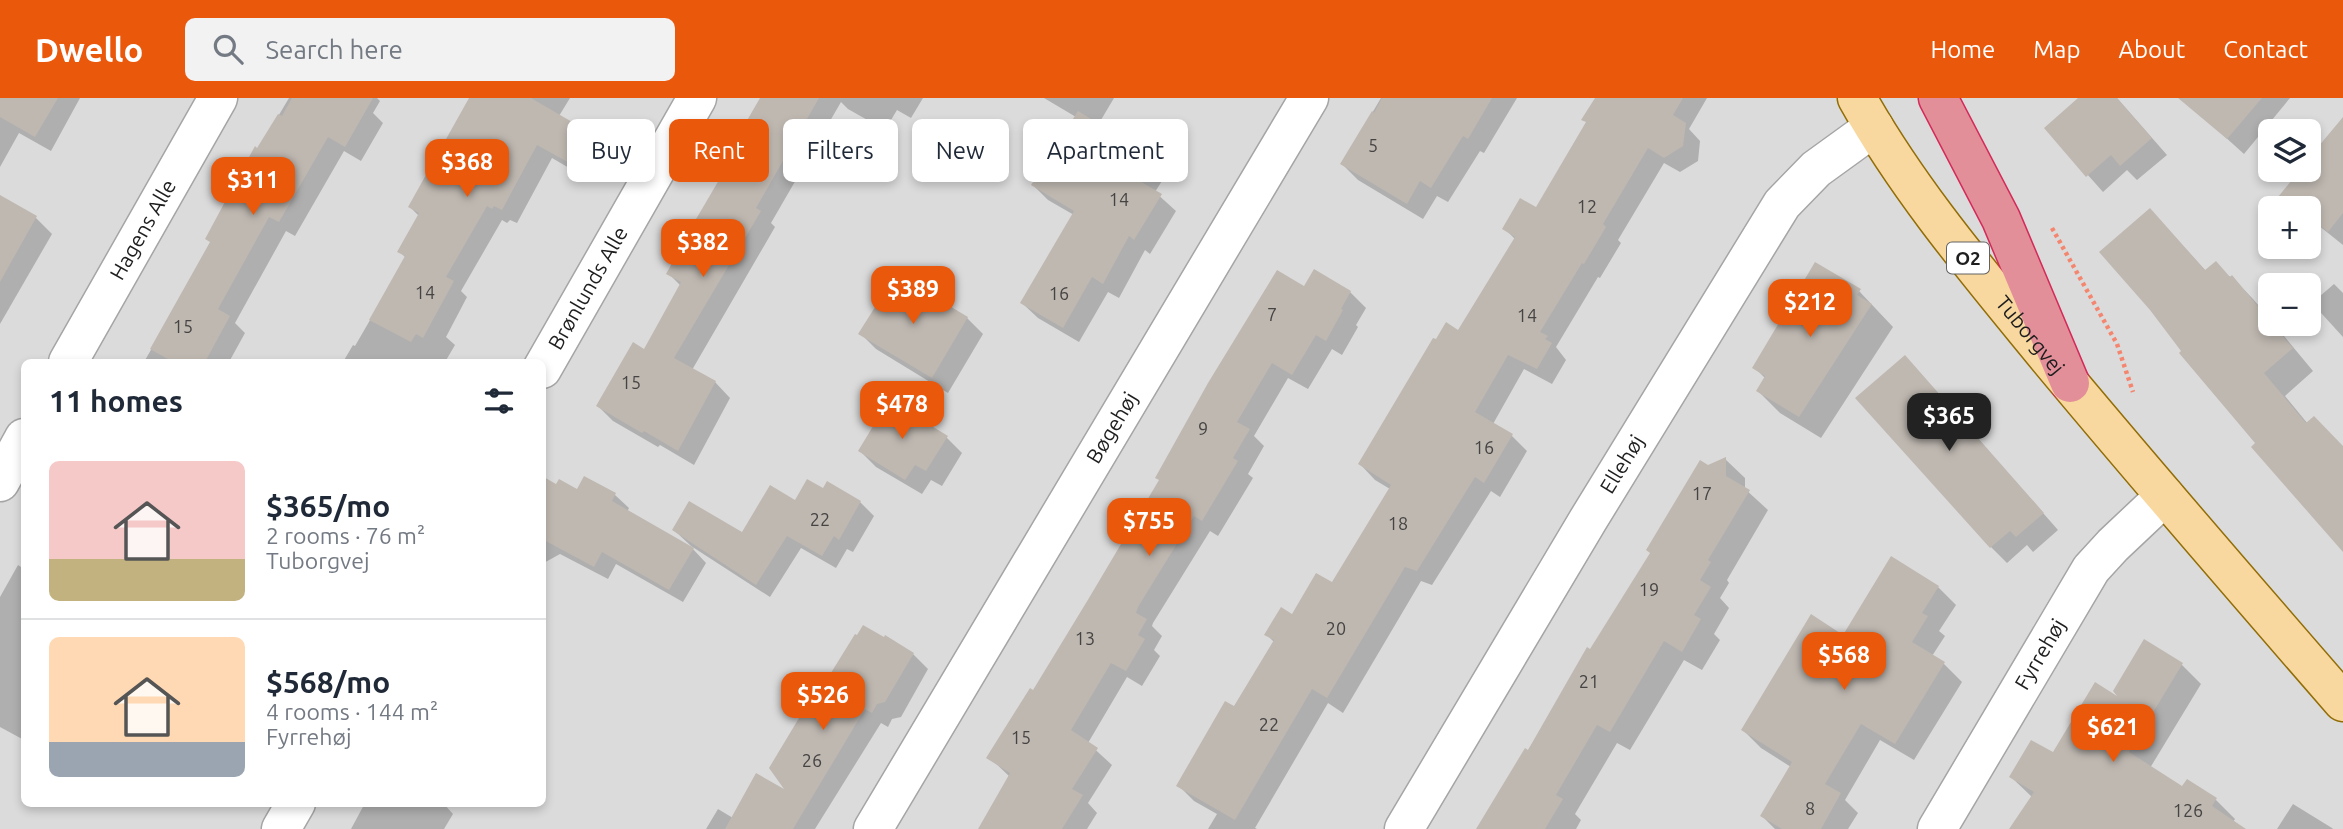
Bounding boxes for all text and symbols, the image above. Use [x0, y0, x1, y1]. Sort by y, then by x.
search box [185, 18, 675, 81]
icon: search [209, 30, 247, 68]
text: Dwello [35, 31, 143, 68]
text: Search here [265, 35, 403, 64]
text: Home [1930, 36, 1995, 63]
text: Map [2033, 36, 2080, 63]
text: About [2118, 36, 2185, 63]
text: Contact [2223, 36, 2308, 63]
chip: Buy [567, 119, 655, 182]
chip: Rent [669, 119, 769, 182]
chip: Filters [783, 119, 898, 182]
chip: New [912, 119, 1009, 182]
chip: Apartment [1023, 119, 1188, 182]
map controls [2258, 119, 2321, 336]
button: layers [2258, 119, 2321, 182]
house number: 5 [1368, 135, 1378, 155]
pin: $368 [426, 140, 508, 199]
text: $368 [441, 149, 493, 174]
pin: $311 [212, 158, 294, 217]
text: $311 [227, 167, 279, 192]
street label: Hagens Alle [104, 175, 180, 284]
house number: 14 [1109, 189, 1129, 209]
house number: 12 [1577, 196, 1597, 216]
button: + [2258, 196, 2321, 259]
pin: $382 [662, 220, 744, 279]
street label: Brønlunds Alle [543, 222, 632, 353]
text: $382 [677, 229, 729, 254]
road number: O2 [1947, 242, 1989, 274]
pin: $389 [872, 266, 954, 326]
button: − [2258, 273, 2321, 336]
text: $389 [887, 276, 939, 301]
pin: $212 [1769, 280, 1851, 339]
house number: 14 [415, 282, 435, 302]
house number: 16 [1049, 283, 1069, 303]
text: $212 [1784, 289, 1836, 314]
street label: Tuborgvej [1991, 291, 2070, 379]
house number: 7 [1267, 304, 1277, 324]
house number: 14 [1517, 305, 1537, 325]
house number: 15 [173, 316, 193, 336]
house number: 15 [621, 372, 641, 392]
icon: filters [480, 382, 518, 420]
pin: $478 [861, 382, 943, 441]
text: 11 homes [49, 384, 183, 418]
street label: Bøgehøj [1081, 387, 1142, 467]
text: $478 [876, 391, 928, 416]
pin: $365 [1908, 394, 1990, 453]
text: $365 [1923, 403, 1975, 428]
house number: 9 [1198, 418, 1208, 438]
street label: Ellehøj [1594, 430, 1648, 497]
house number: 16 [1474, 437, 1494, 457]
house number: 17 [1692, 483, 1712, 503]
icon: home [105, 489, 189, 573]
text: $365/mo [266, 489, 390, 523]
pin: $755 [1108, 498, 1190, 558]
text: $755 [1123, 508, 1175, 533]
house number: 22 [810, 509, 830, 529]
house number: 18 [1388, 513, 1408, 533]
text: 2 rooms · 76 m² [266, 523, 425, 548]
text: Tuborgvej [266, 548, 370, 573]
house number: 19 [1639, 579, 1659, 599]
street label: Fyrrehøj [2009, 614, 2070, 694]
house number: 20 [1326, 618, 1346, 638]
house number: 13 [1075, 628, 1095, 648]
pin: $568 [1803, 632, 1885, 692]
text: $568 [1818, 642, 1870, 667]
icon: home [105, 665, 189, 749]
text: $568/mo [266, 665, 390, 699]
house number: 21 [1579, 671, 1599, 691]
pin: $526 [782, 672, 864, 732]
text: $526 [797, 682, 849, 707]
text: 4 rooms · 144 m² [266, 699, 438, 724]
pin: $621 [2072, 704, 2154, 764]
house number: 22 [1259, 714, 1279, 734]
text: $621 [2087, 714, 2139, 739]
text: Fyrrehøj [266, 724, 351, 749]
house number: 15 [1011, 727, 1031, 747]
house number: 26 [802, 750, 822, 770]
house number: 8 [1805, 798, 1815, 818]
house number: 126 [2173, 800, 2203, 820]

